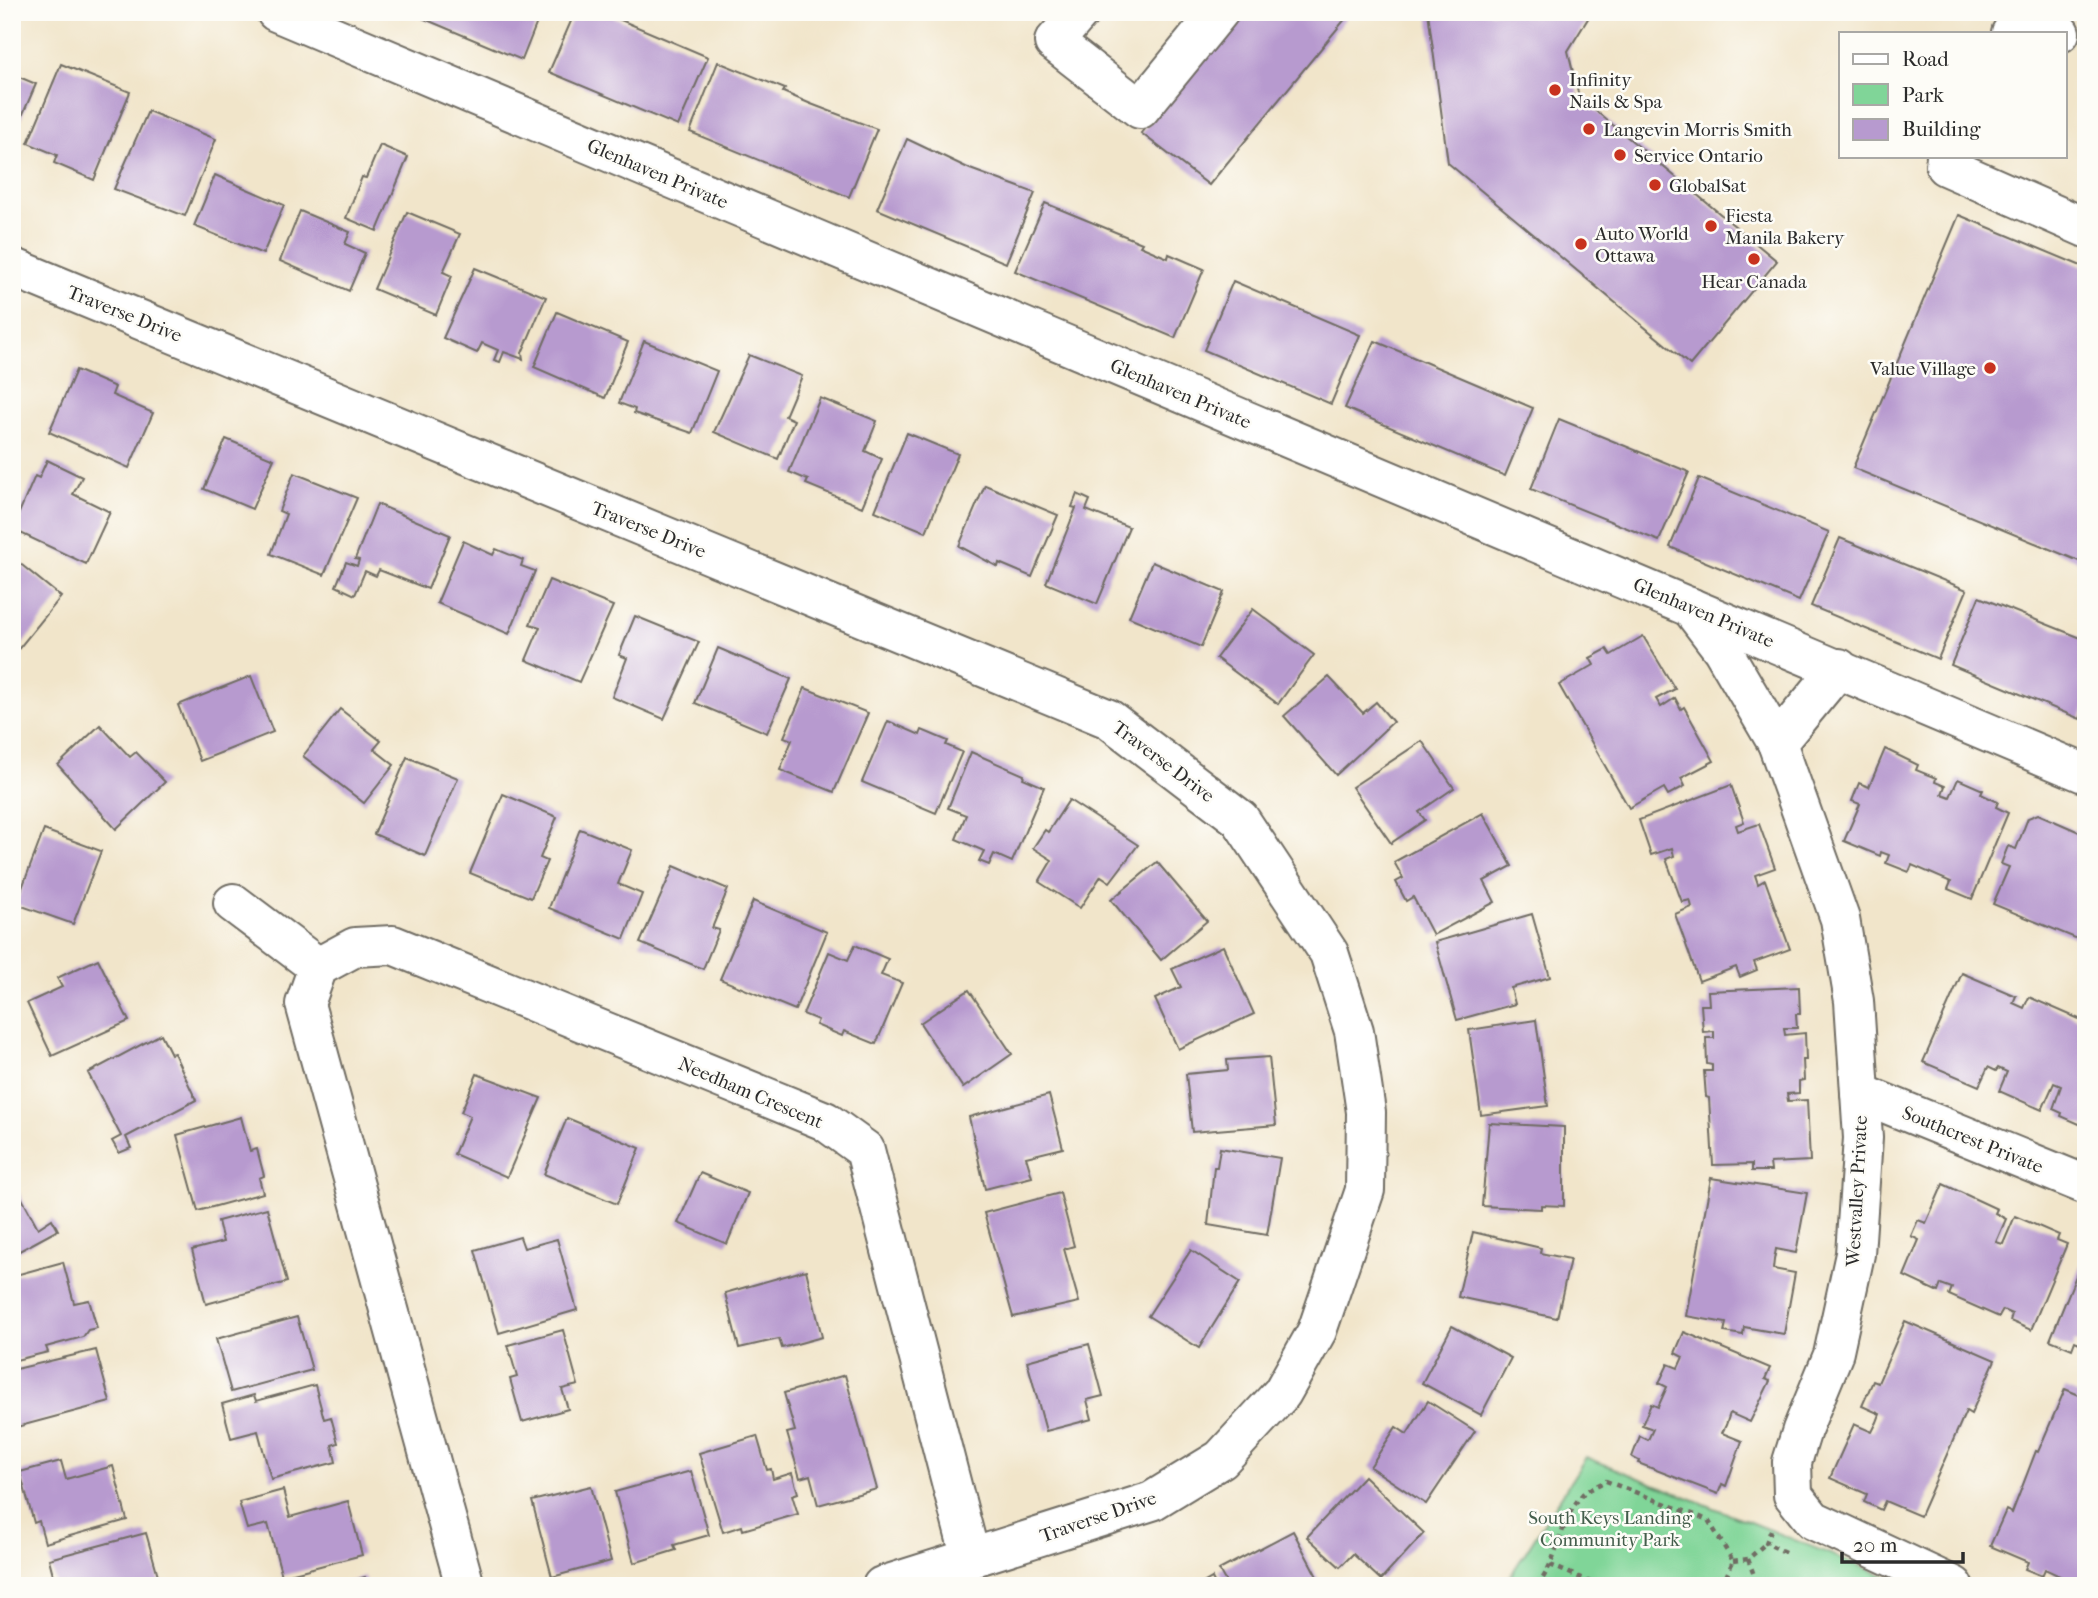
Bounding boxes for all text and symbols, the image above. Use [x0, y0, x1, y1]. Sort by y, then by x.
legend [1839, 32, 2066, 158]
text: Road [1902, 47, 1949, 71]
place label: Infinity Nails & Spa [1569, 69, 1663, 113]
marker: Infinity Nails & Spa [1547, 82, 1563, 98]
text: Park [1902, 83, 1944, 107]
text: Building [1902, 117, 1981, 141]
place label: Langevin Morris Smith [1603, 119, 1792, 141]
marker: Langevin Morris Smith [1581, 121, 1597, 137]
street label: Glenhaven Private [584, 134, 731, 214]
place label: Service Ontario [1634, 145, 1763, 167]
marker: Service Ontario [1612, 147, 1628, 163]
place label: GlobalSat [1669, 175, 1747, 197]
marker: GlobalSat [1647, 177, 1663, 193]
place label: Fiesta Manila Bakery [1725, 205, 1845, 249]
marker: Fiesta Manila Bakery [1703, 218, 1719, 234]
place label: Auto World Ottawa [1594, 223, 1689, 267]
marker: Auto World Ottawa [1573, 236, 1589, 252]
marker: Hear Canada [1746, 251, 1762, 267]
place label: Hear Canada [1701, 271, 1807, 293]
street label: Traverse Drive [64, 281, 185, 347]
street label: Glenhaven Private [1107, 354, 1254, 434]
place label: Value Village [1869, 358, 1976, 380]
marker: Value Village [1982, 360, 1998, 376]
street label: Traverse Drive [588, 497, 709, 563]
street label: Glenhaven Private [1630, 573, 1777, 653]
street label: Traverse Drive [1108, 716, 1219, 807]
street label: Needham Crescent [675, 1052, 826, 1133]
street label: Southcrest Private [1899, 1102, 2046, 1178]
street label: Westvalley Private [1842, 1115, 1872, 1268]
street label: Traverse Drive [1037, 1487, 1159, 1547]
park label: South Keys Landing Community Park [1528, 1507, 1693, 1551]
scale bar [1842, 1521, 1963, 1565]
text: 20 m [1853, 1533, 1898, 1557]

